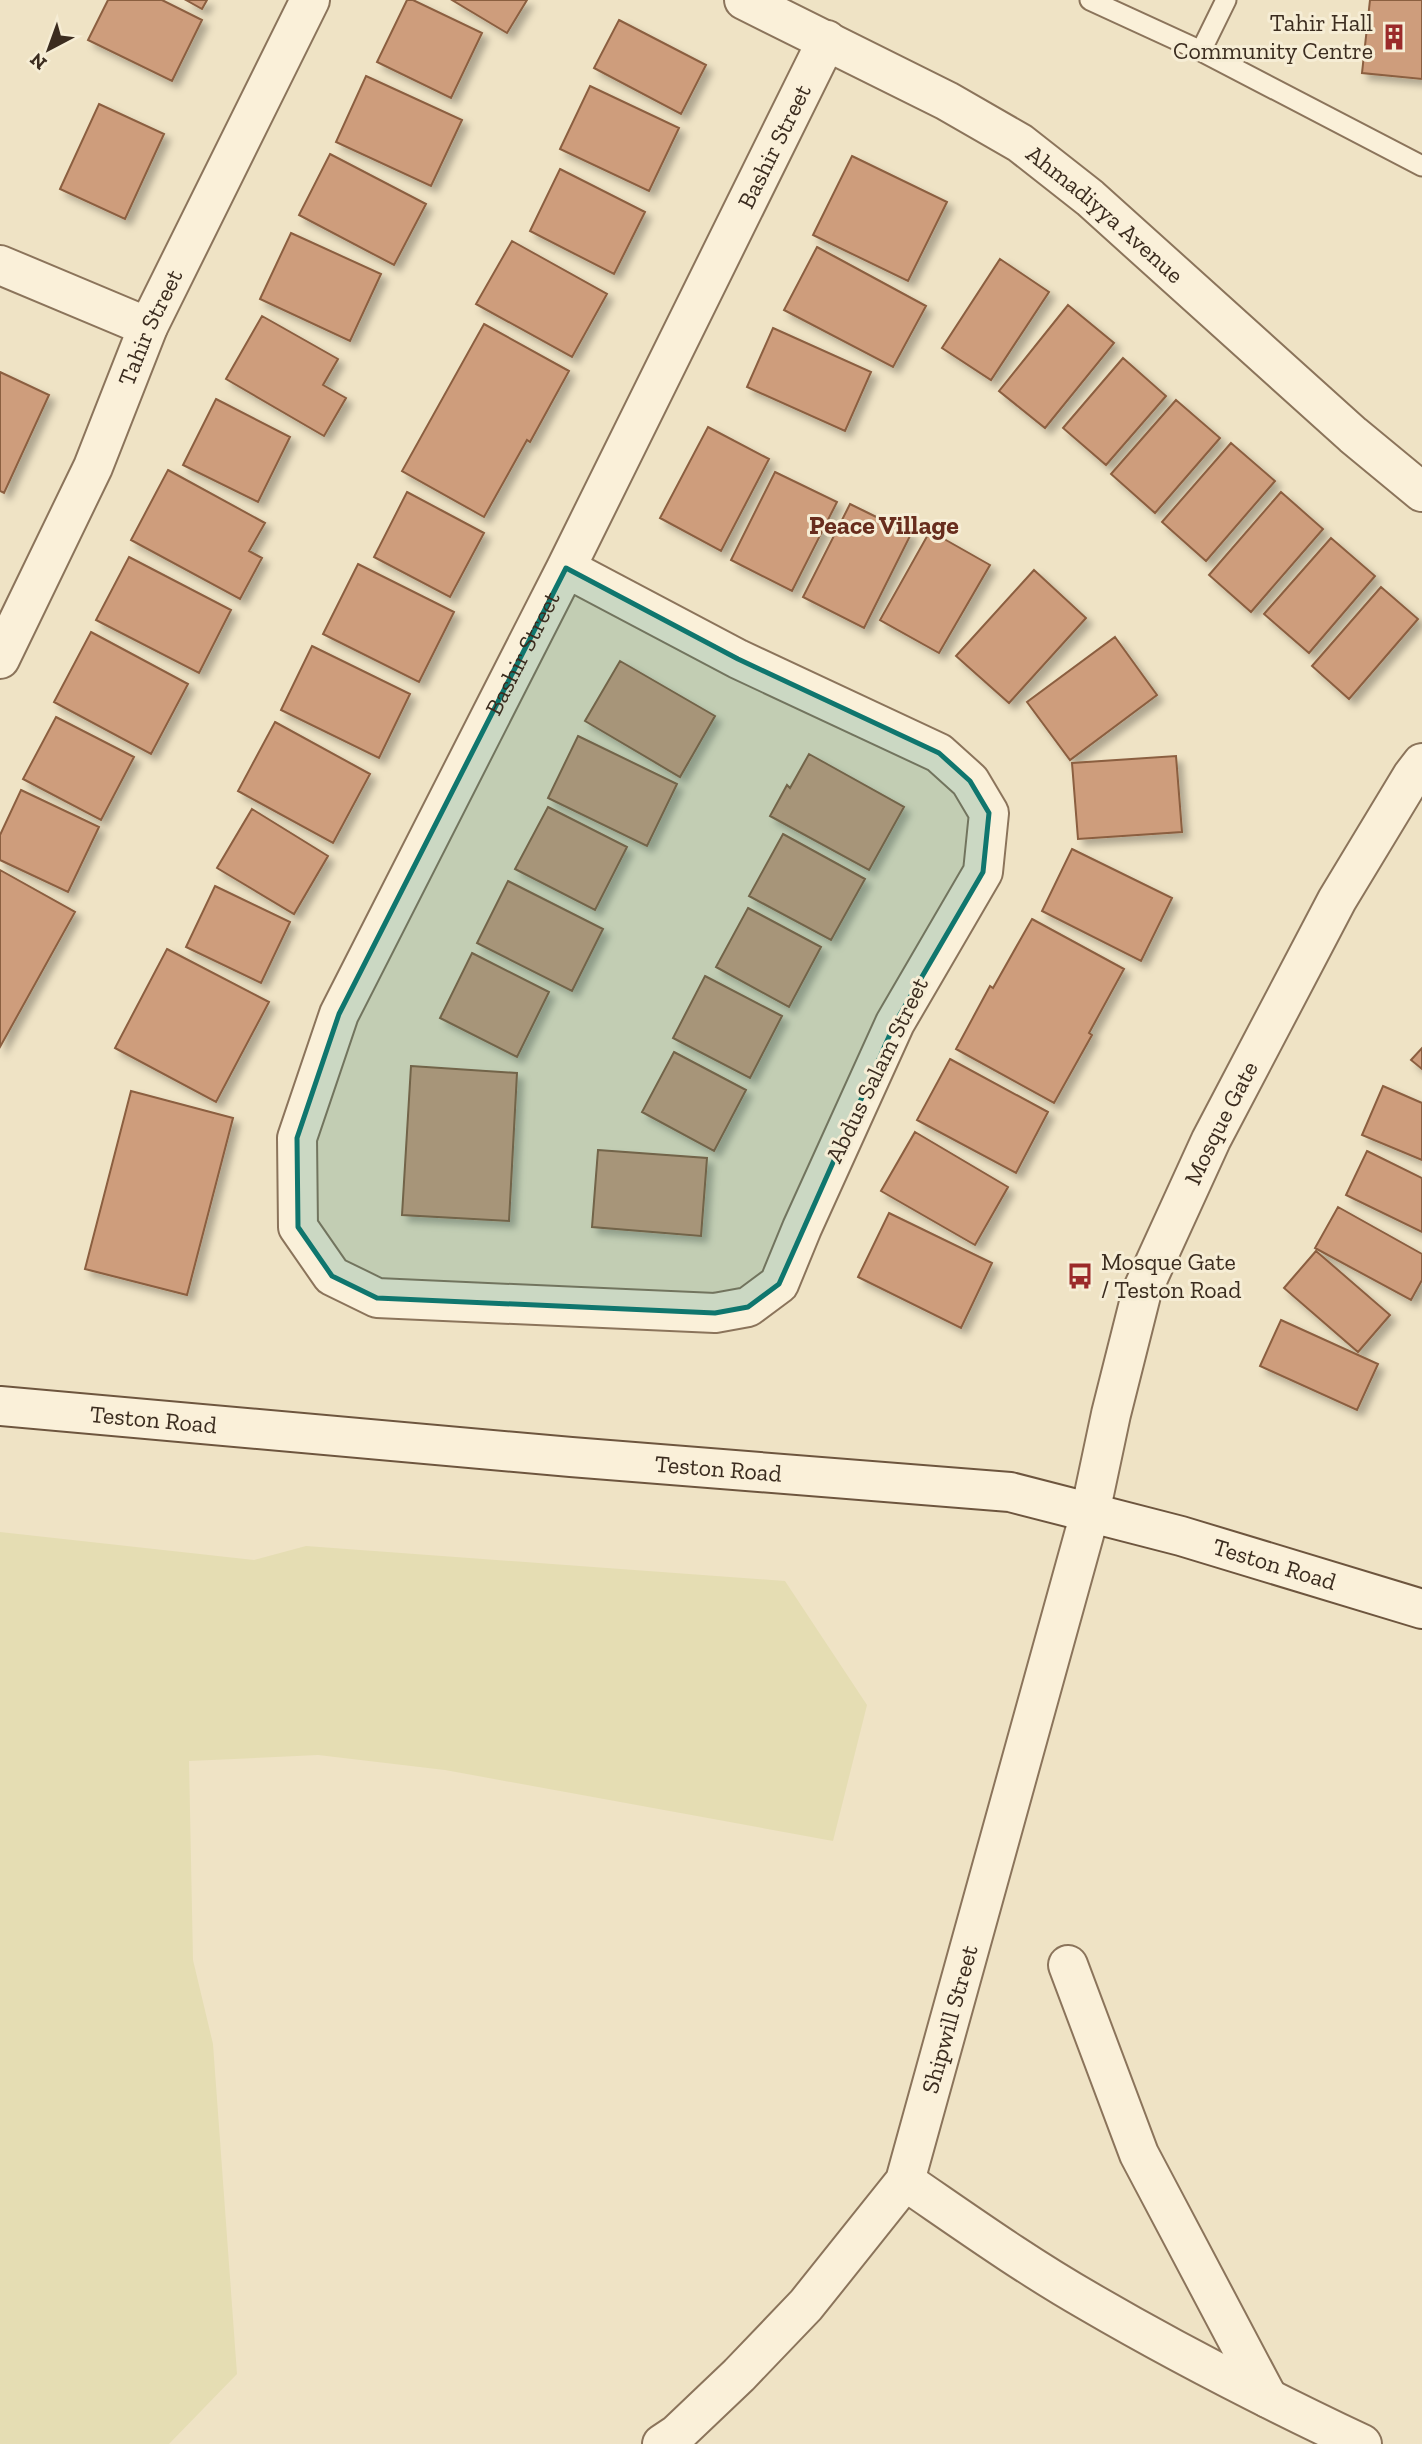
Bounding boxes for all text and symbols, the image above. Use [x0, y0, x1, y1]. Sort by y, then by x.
place label: Tahir Hall Community Centre [1173, 8, 1373, 65]
north arrow [14, 14, 84, 84]
building icon: Tahir Hall Community Centre [1379, 22, 1409, 52]
text: N [25, 48, 51, 75]
street label: Bashir Street [731, 79, 817, 213]
street label: Ahmadiyya Avenue [1021, 139, 1190, 289]
street label: Tahir Street [111, 264, 188, 390]
district label: Peace Village [809, 509, 959, 541]
street label: Bashir Street [479, 586, 566, 720]
street label: Abdus Salam Street [819, 972, 934, 1167]
street label: Mosque Gate [1177, 1056, 1264, 1189]
place label: Mosque Gate / Teston Road [1101, 1247, 1241, 1304]
bus stop icon: Mosque Gate / Teston Road [1065, 1261, 1095, 1291]
street label: Teston Road [89, 1399, 218, 1439]
street label: Teston Road [654, 1449, 783, 1488]
street label: Teston Road [1210, 1532, 1340, 1596]
street label: Shipwill Street [915, 1942, 984, 2097]

